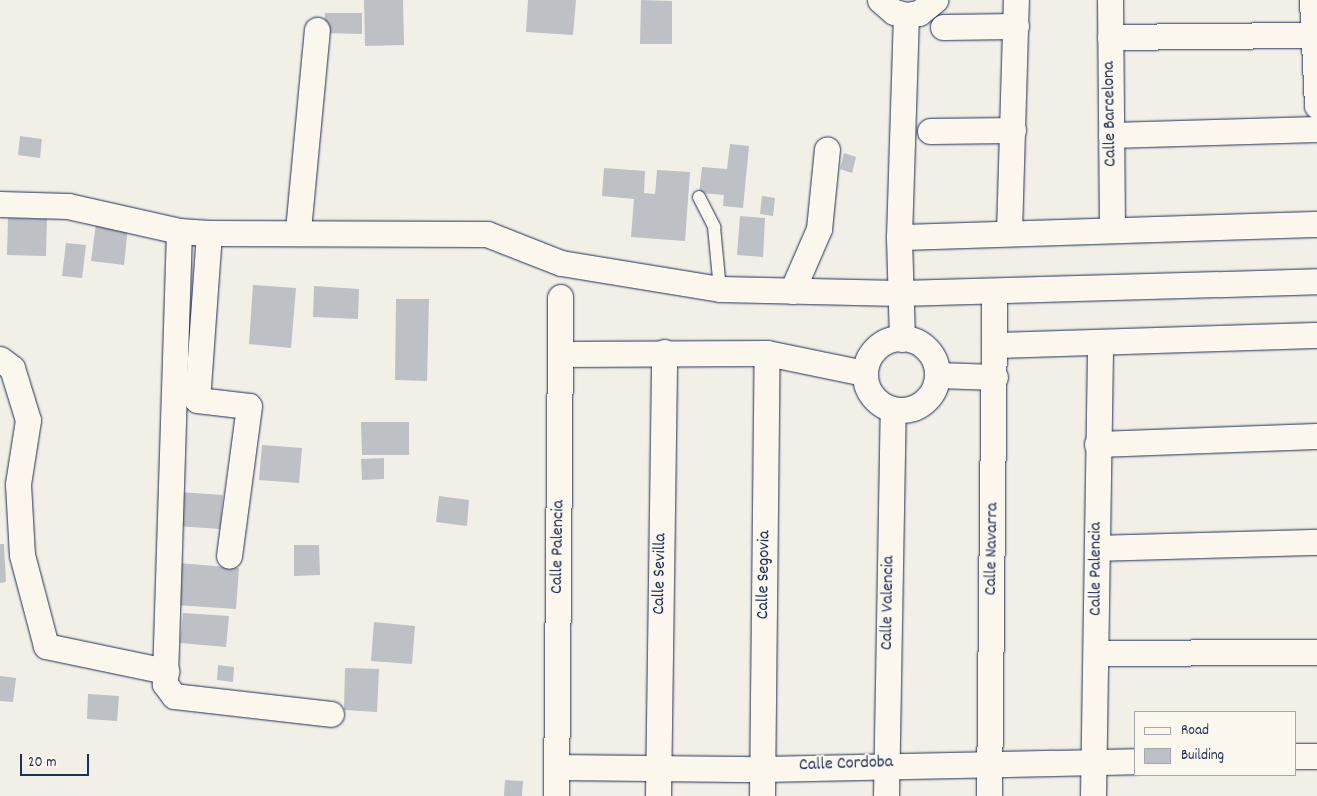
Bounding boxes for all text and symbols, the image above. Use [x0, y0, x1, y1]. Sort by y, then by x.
street label: Calle Barcelona [1099, 61, 1123, 167]
street label: Calle Palencia [547, 500, 571, 594]
street label: Calle Navarra [981, 502, 1005, 596]
street label: Calle Palencia [1086, 522, 1108, 616]
street label: Calle Segovia [753, 530, 777, 620]
street label: Calle Sevilla [649, 533, 673, 615]
street label: Calle Valencia [877, 556, 901, 650]
legend [1134, 711, 1297, 776]
text: Road [1181, 720, 1209, 742]
scale bar [22, 744, 91, 776]
text: Building [1181, 745, 1224, 767]
text: 20 m [28, 752, 56, 774]
street label: Calle Cordoba [799, 753, 893, 777]

